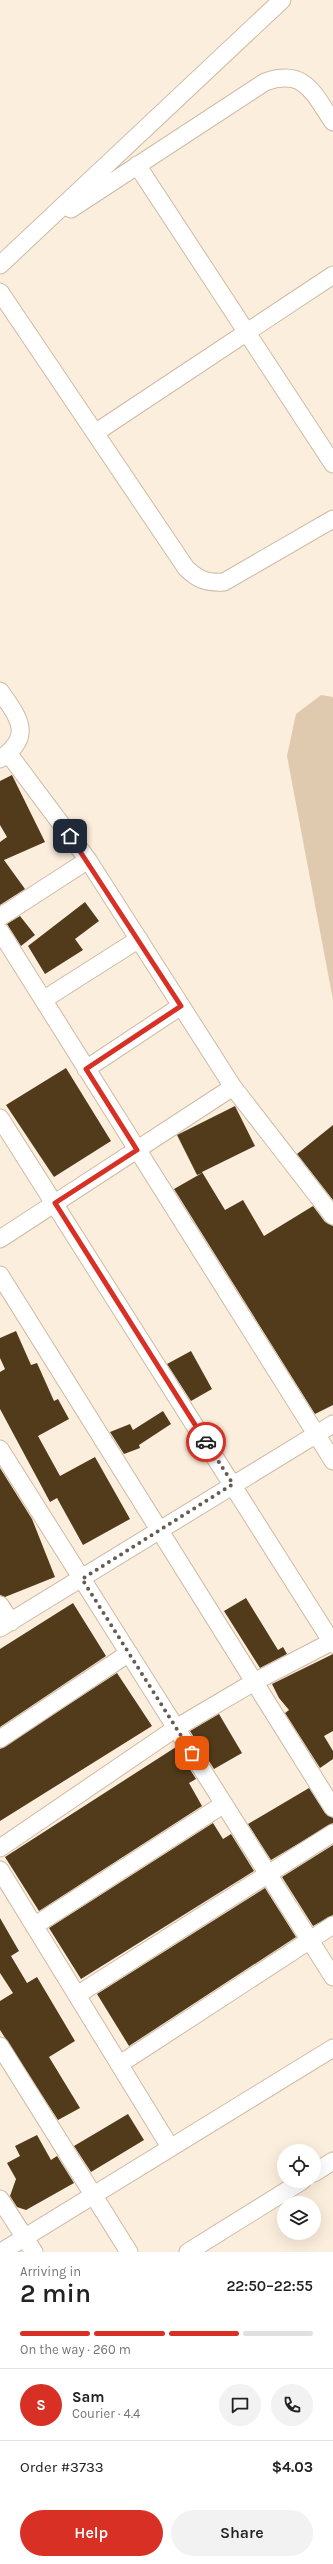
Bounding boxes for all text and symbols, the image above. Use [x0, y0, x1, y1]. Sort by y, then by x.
pin [53, 819, 87, 853]
icon: home [59, 825, 81, 847]
courier [186, 1422, 226, 1462]
icon: car [195, 1431, 217, 1453]
pin [175, 1736, 209, 1770]
icon: bag [181, 1742, 203, 1764]
map controls [277, 2144, 321, 2240]
button: locate [277, 2144, 321, 2188]
button: layers [277, 2196, 321, 2240]
text: Arriving in [20, 2264, 81, 2279]
text: 22:50–22:55 [226, 2277, 313, 2295]
text: 2 min [20, 2278, 91, 2309]
text: On the way · 260 m [20, 2342, 131, 2357]
button: chat [219, 2384, 261, 2426]
button: phone [271, 2384, 313, 2426]
text: Sam [72, 2388, 105, 2406]
text: S [36, 2396, 46, 2414]
text: Courier · 4.4 [72, 2406, 140, 2421]
text: Order #3733 [20, 2458, 104, 2476]
text: $4.03 [272, 2458, 313, 2476]
button: Help [20, 2510, 163, 2556]
button: Share [171, 2510, 313, 2556]

